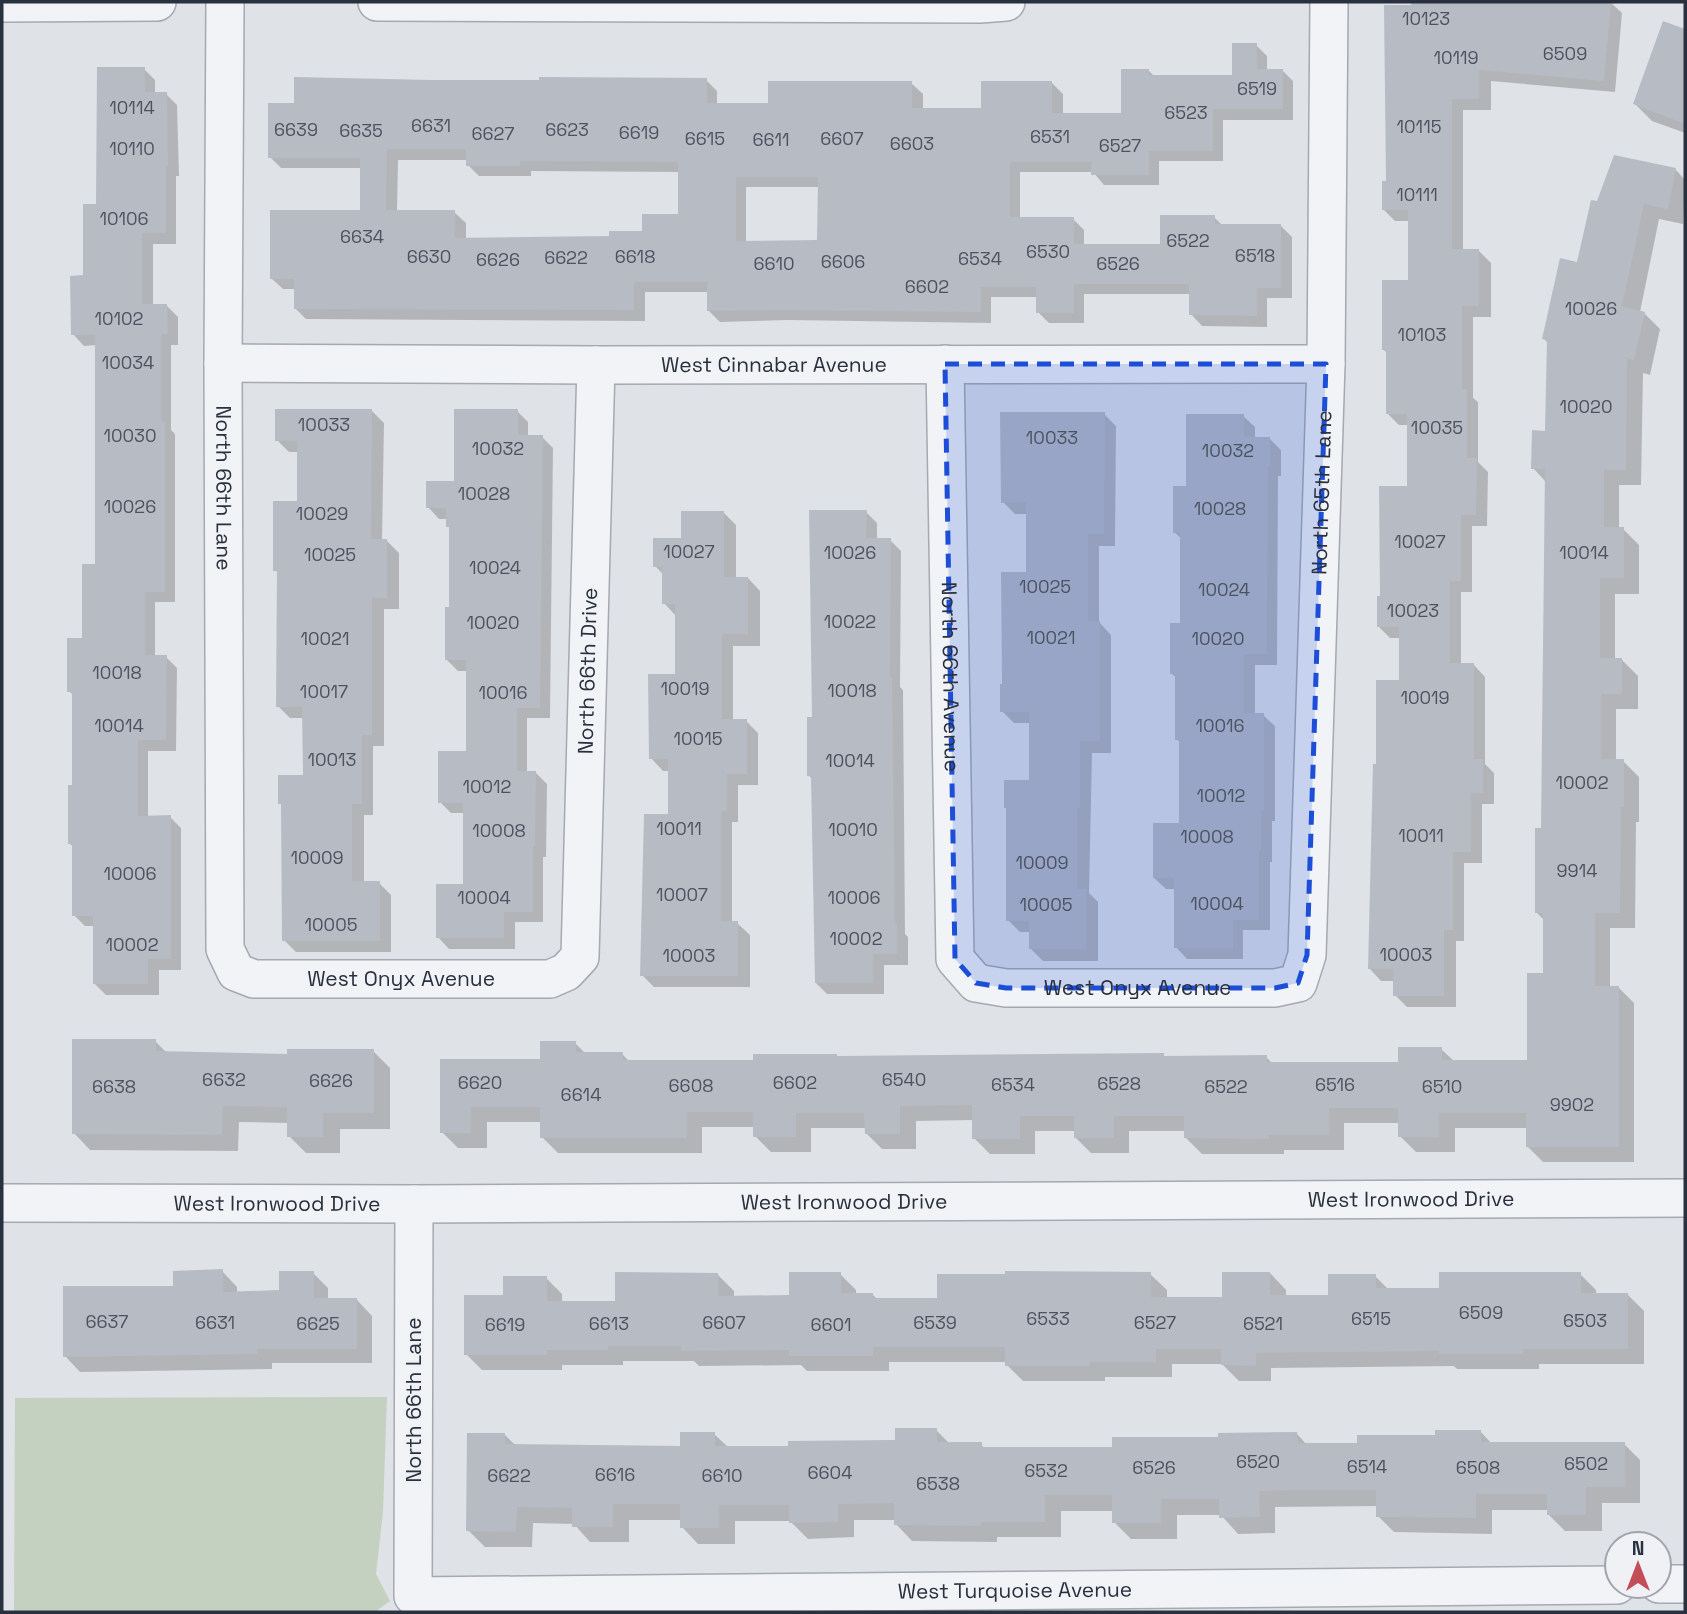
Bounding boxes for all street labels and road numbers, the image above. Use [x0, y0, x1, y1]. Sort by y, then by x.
street label: West Cinnabar Avenue [661, 351, 887, 378]
street label: North 66th Lane [210, 405, 238, 571]
street label: North 65th Lane [1305, 410, 1338, 575]
street label: North 66th Avenue [936, 582, 966, 772]
street label: North 66th Drive [571, 587, 603, 755]
street label: West Onyx Avenue [307, 965, 495, 992]
street label: West Onyx Avenue [1044, 974, 1232, 1001]
street label: West Ironwood Drive [1308, 1185, 1514, 1213]
street label: West Ironwood Drive [741, 1187, 947, 1215]
street label: West Ironwood Drive [174, 1189, 380, 1217]
street label: North 66th Lane [400, 1317, 427, 1483]
street label: West Turquoise Avenue [898, 1575, 1132, 1605]

